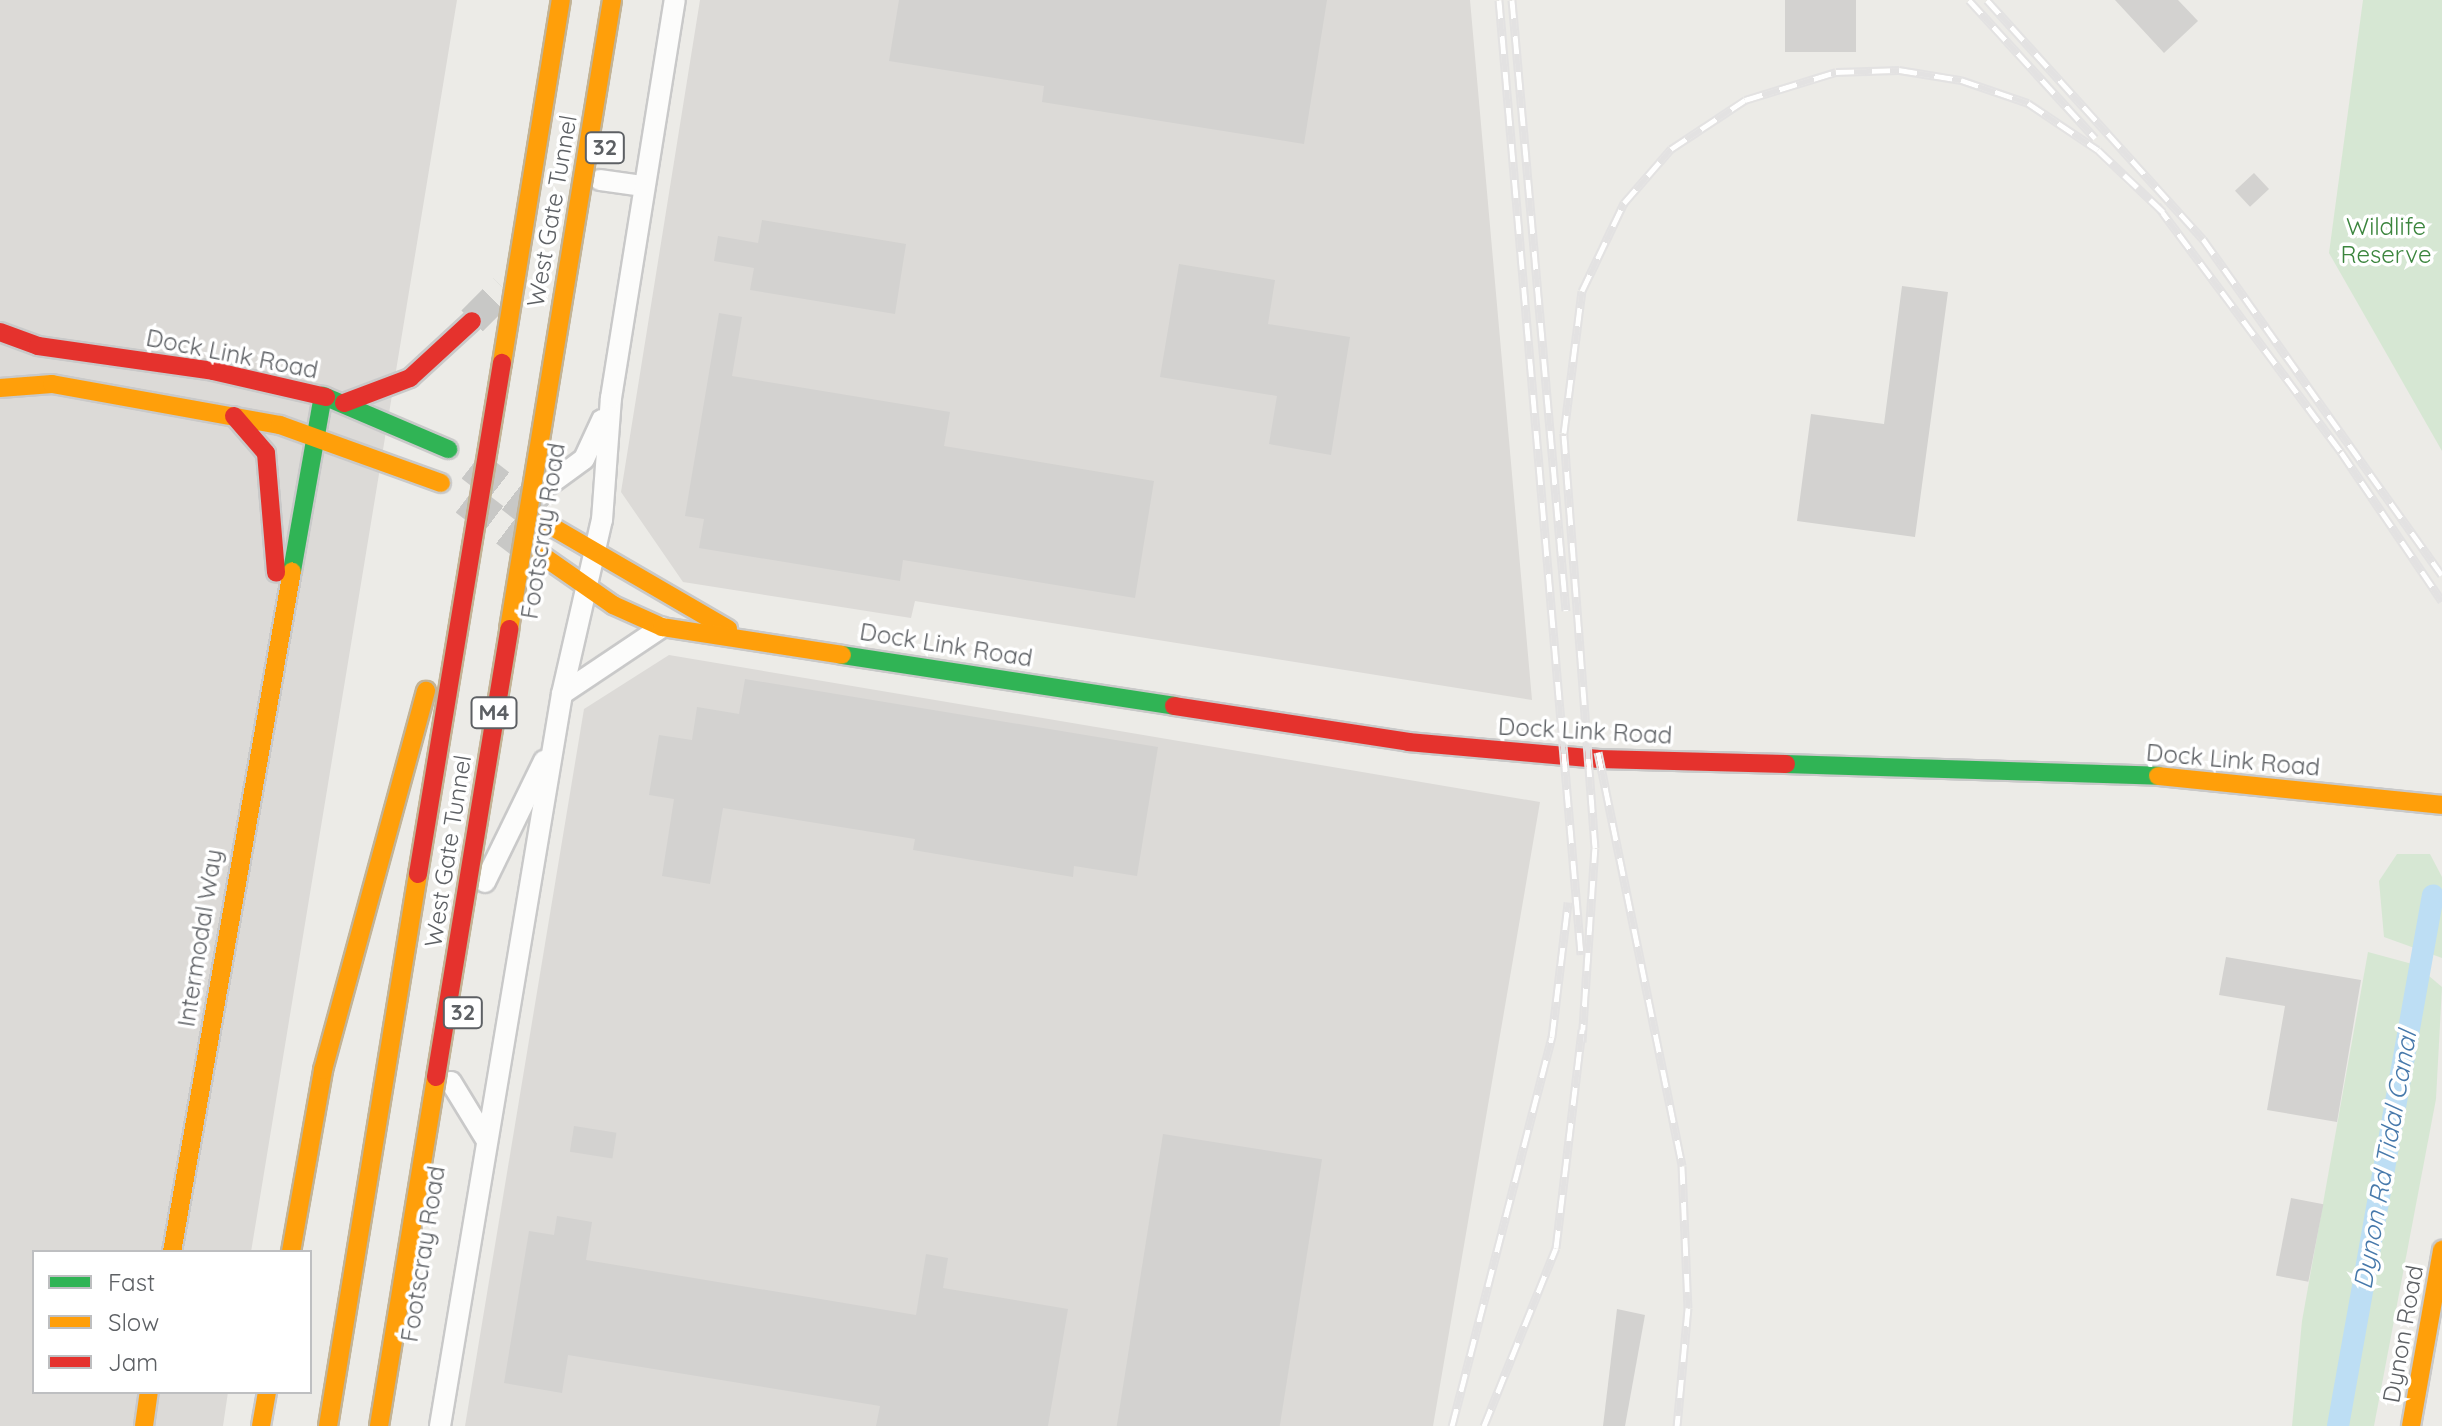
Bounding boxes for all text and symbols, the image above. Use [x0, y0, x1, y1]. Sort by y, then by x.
street label: West Gate Tunnel [521, 113, 583, 309]
road number: 32 [583, 130, 627, 166]
park label: Wildlife Reserve [2341, 213, 2431, 269]
street label: Dock Link Road [144, 323, 320, 385]
street label: Footscray Road [515, 441, 571, 621]
street label: Dock Link Road [858, 617, 1034, 673]
road number: M4 [470, 695, 518, 731]
street label: Dock Link Road [1497, 712, 1673, 750]
street label: Dock Link Road [2145, 738, 2321, 782]
street label: West Gate Tunnel [419, 753, 477, 949]
street label: Intermodal Way [172, 847, 228, 1029]
road number: 32 [441, 995, 485, 1031]
water label: Dynon Rd Tidal Canal [2347, 1028, 2423, 1292]
street label: Footscray Road [395, 1164, 451, 1344]
legend [32, 1250, 312, 1394]
street label: Dynon Road [2377, 1263, 2429, 1405]
text: Fast [108, 1267, 155, 1297]
text: Slow [108, 1307, 159, 1337]
text: Jam [108, 1347, 158, 1377]

